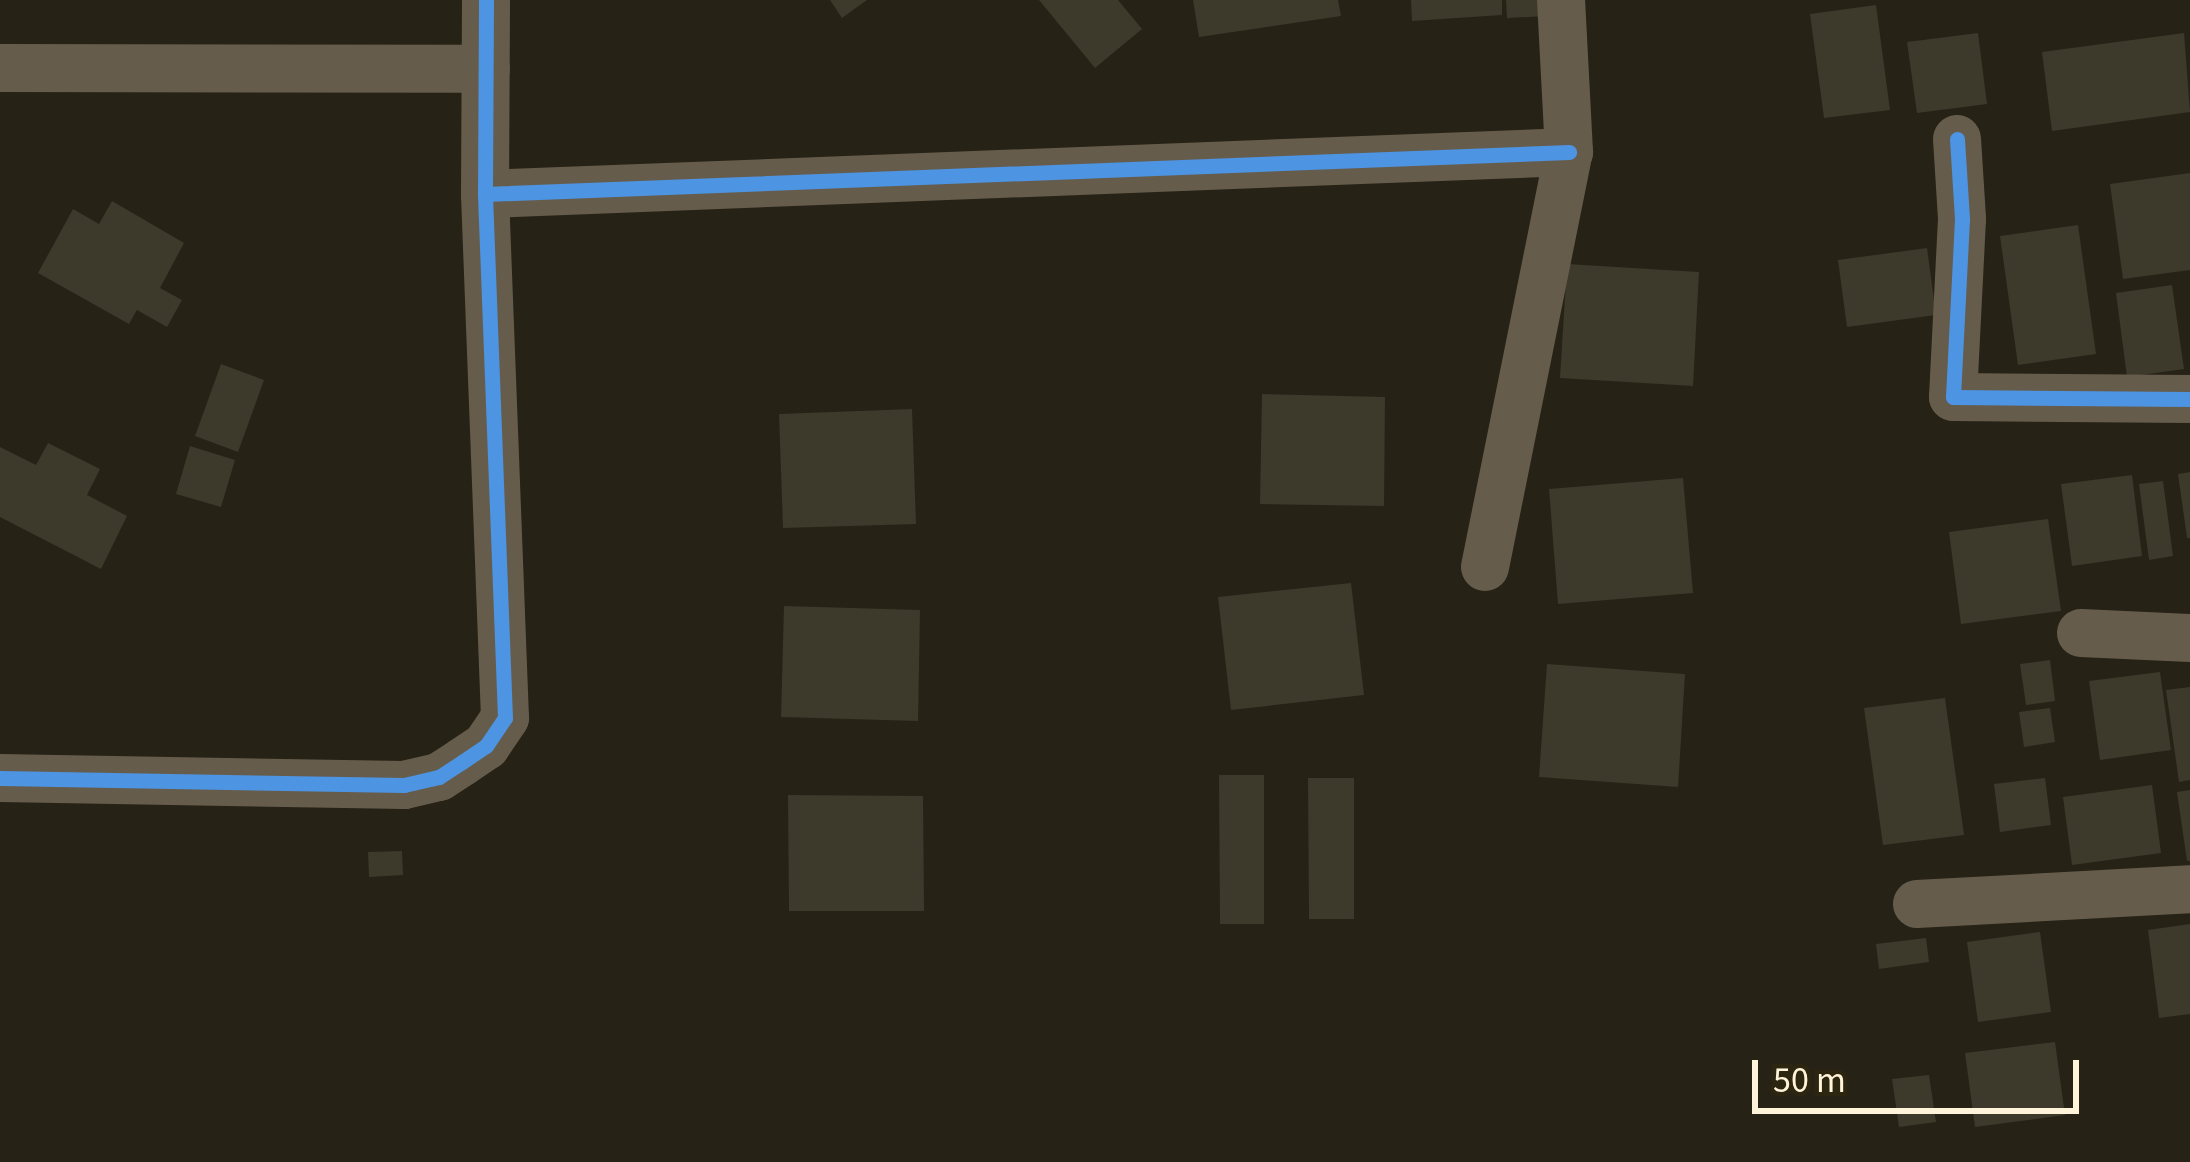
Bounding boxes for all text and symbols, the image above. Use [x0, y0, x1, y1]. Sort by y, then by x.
scale bar [1758, 1036, 2085, 1110]
text: 50 m [1773, 1055, 1846, 1106]

